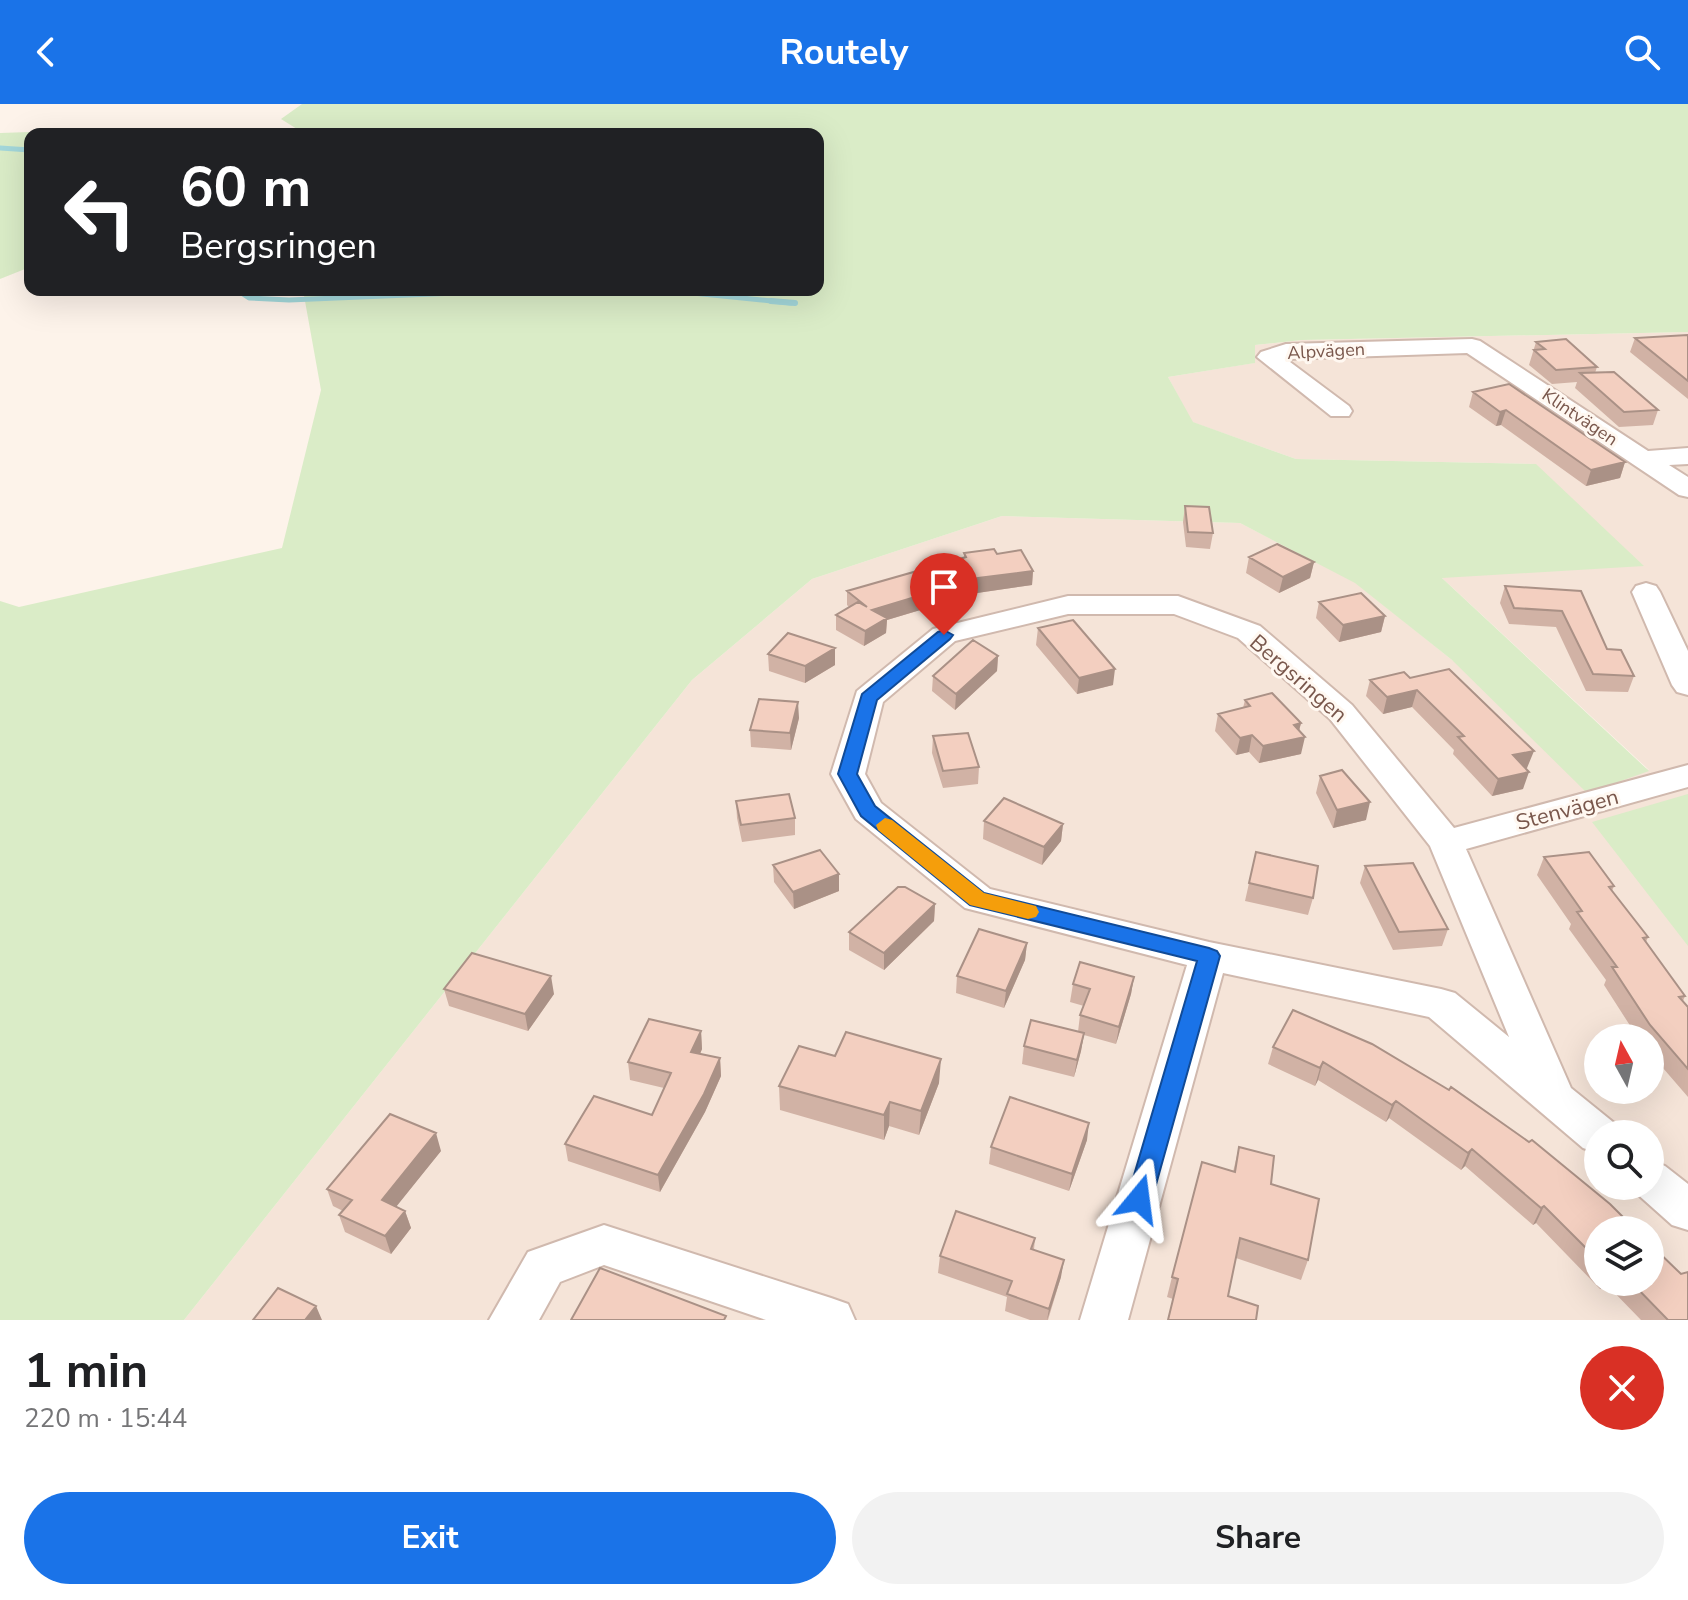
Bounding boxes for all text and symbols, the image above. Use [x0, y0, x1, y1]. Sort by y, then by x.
text: Routely [780, 28, 908, 77]
icon: back [24, 30, 68, 74]
icon: search [1620, 30, 1664, 74]
text: 60 m [180, 149, 311, 226]
icon: left [48, 160, 152, 264]
text: Bergsringen [180, 222, 377, 271]
street label: Alpvägen [1287, 337, 1365, 365]
street label: Klintvägen [1537, 383, 1623, 451]
pin [910, 553, 978, 635]
icon: arrive [922, 565, 966, 609]
street label: Bergsringen [1243, 628, 1354, 730]
street label: Stenvägen [1513, 782, 1622, 838]
north arrow [1584, 1024, 1664, 1104]
map controls [1584, 1024, 1664, 1296]
button: search [1584, 1120, 1664, 1200]
position arrow [1097, 1157, 1181, 1241]
button: layers [1584, 1216, 1664, 1296]
text: 1 min [24, 1338, 148, 1404]
button: close [1580, 1346, 1664, 1430]
text: 220 m · 15:44 [24, 1401, 187, 1436]
button: Exit [24, 1492, 836, 1584]
button: Share [852, 1492, 1664, 1584]

